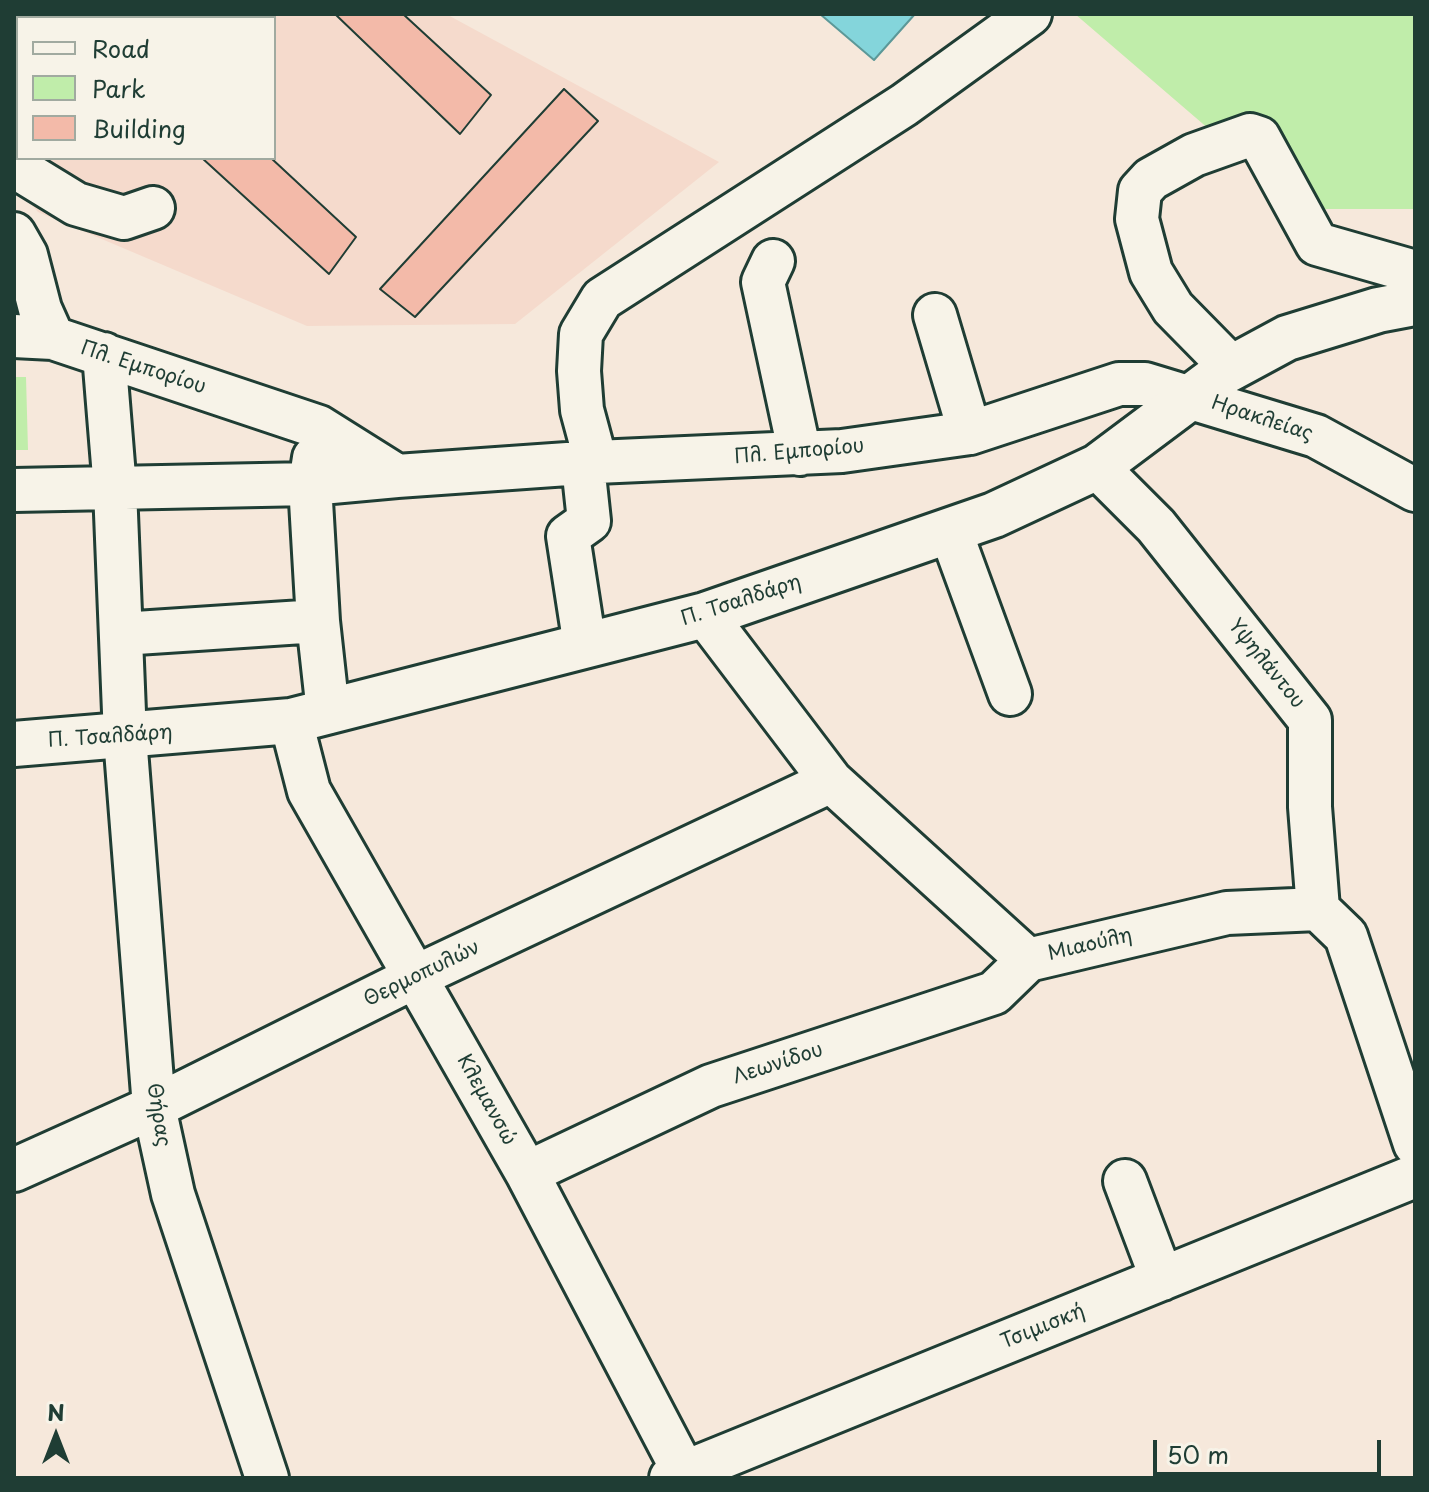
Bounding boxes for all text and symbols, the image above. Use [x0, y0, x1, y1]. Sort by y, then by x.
legend [16, 16, 276, 160]
text: Road [92, 30, 150, 66]
text: Park [92, 70, 146, 106]
text: Building [92, 110, 186, 146]
street label: Πλ. Εμπορίου [77, 336, 209, 400]
street label: Ηρακλείας [1208, 391, 1316, 447]
street label: Πλ. Εμπορίου [733, 434, 865, 470]
street label: Π. Τσαλδάρη [678, 570, 804, 632]
street label: Υψηλάντου [1223, 615, 1309, 713]
street label: Π. Τσαλδάρη [47, 721, 173, 753]
street label: Μιαούλη [1045, 924, 1135, 966]
street label: Θερμοπυλών [360, 936, 484, 1012]
street label: Λεωνίδου [730, 1038, 826, 1090]
street label: Κλεμανσώ [451, 1050, 521, 1150]
street label: Θήρας [141, 1082, 175, 1148]
street label: Τσιμισκή [998, 1299, 1088, 1355]
text: N [47, 1395, 65, 1428]
north arrow [16, 1396, 96, 1476]
scale bar [1157, 1424, 1385, 1474]
text: 50 m [1167, 1436, 1229, 1472]

